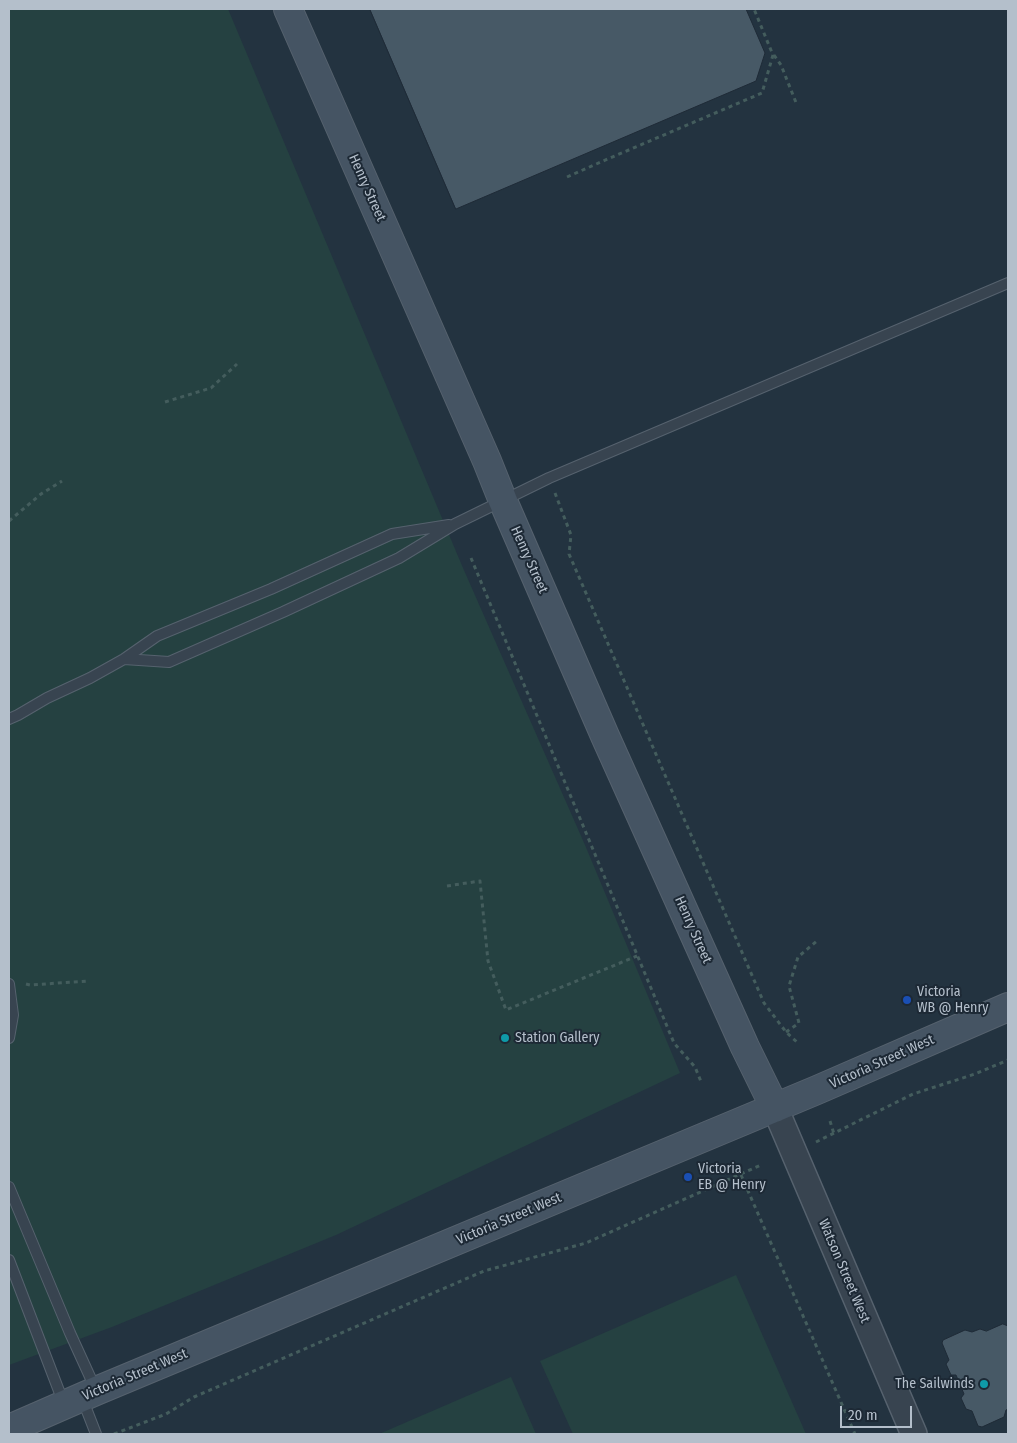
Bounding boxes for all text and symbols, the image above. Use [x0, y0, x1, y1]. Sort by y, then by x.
street label: Henry Street [345, 152, 389, 224]
street label: Henry Street [507, 524, 551, 596]
street label: Henry Street [671, 894, 715, 966]
place label: Victoria WB @ Henry [917, 984, 989, 1016]
marker: Victoria WB @ Henry [901, 994, 913, 1006]
place label: Station Gallery [515, 1030, 600, 1046]
street label: Victoria Street West [827, 1031, 937, 1093]
marker: Station Gallery [499, 1032, 511, 1044]
place label: Victoria EB @ Henry [698, 1161, 766, 1194]
marker: Victoria EB @ Henry [682, 1171, 694, 1183]
street label: Victoria Street West [454, 1189, 564, 1249]
street label: Watson Street West [815, 1217, 873, 1325]
street label: Victoria Street West [80, 1345, 190, 1405]
place label: The Sailwinds [895, 1376, 974, 1392]
marker: The Sailwinds [978, 1378, 990, 1390]
scale bar [842, 1396, 914, 1428]
text: 20 m [848, 1406, 878, 1424]

